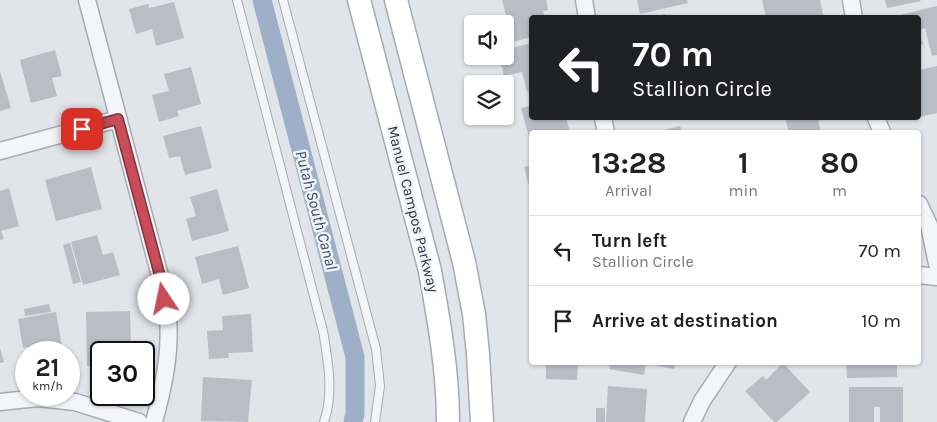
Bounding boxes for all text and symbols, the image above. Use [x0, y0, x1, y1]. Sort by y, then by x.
map controls [464, 15, 514, 125]
button: sound [464, 15, 514, 65]
text: 70 m [632, 34, 714, 75]
icon: left [549, 35, 614, 100]
button: layers [464, 75, 514, 125]
text: Stallion Circle [632, 76, 772, 102]
pin [61, 108, 103, 150]
icon: arrive [68, 115, 96, 143]
street label: Manuel Campos Parkway [384, 124, 442, 294]
text: 13:28 [591, 145, 666, 181]
text: 1 [738, 145, 749, 181]
text: 80 [820, 145, 859, 181]
water label: Putah South Canal [291, 148, 342, 272]
text: Arrival [605, 181, 652, 200]
text: min [729, 181, 758, 200]
text: m [832, 181, 847, 200]
text: Turn left [592, 230, 667, 252]
icon: left [549, 237, 577, 265]
text: 70 m [859, 240, 901, 262]
text: Stallion Circle [592, 252, 694, 271]
position arrow [137, 272, 189, 324]
icon: arrive [549, 307, 577, 335]
text: Arrive at destination [592, 310, 778, 332]
text: 10 m [861, 310, 901, 332]
speed limit sign: 30 [90, 341, 155, 406]
text: 21 [35, 353, 60, 382]
text: km/h [32, 379, 63, 393]

